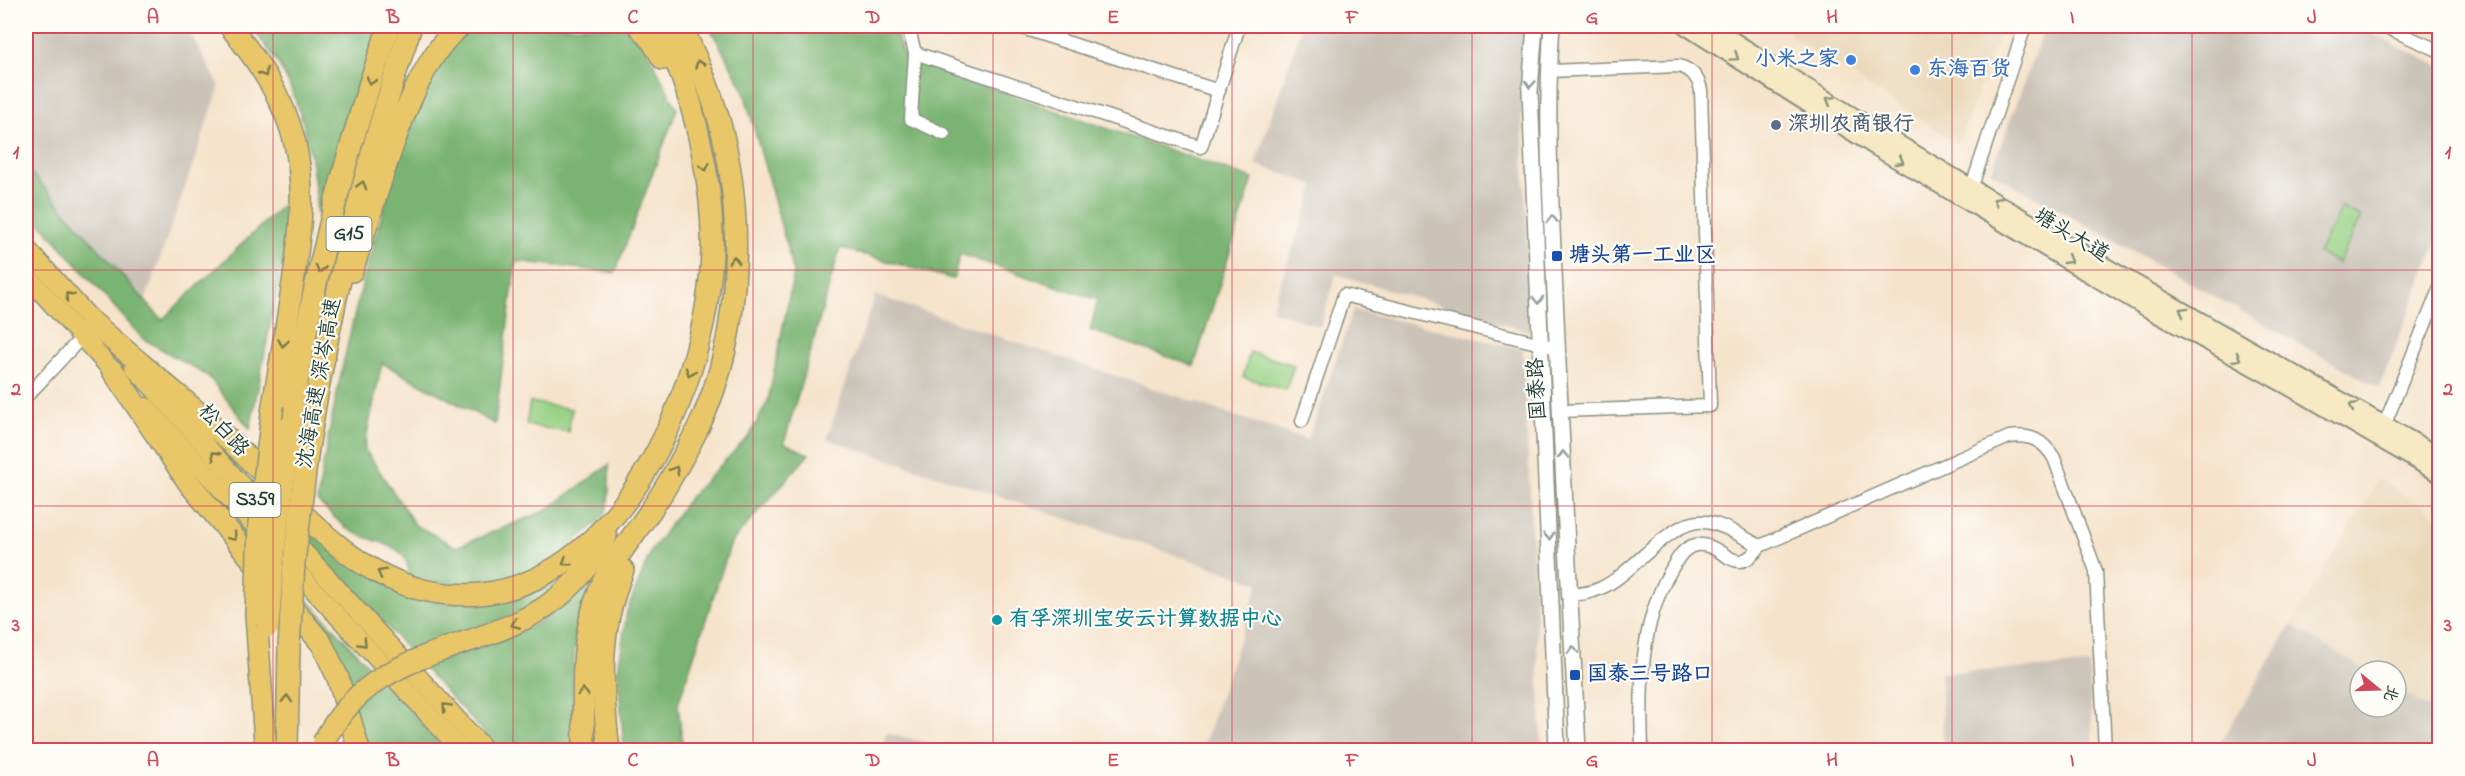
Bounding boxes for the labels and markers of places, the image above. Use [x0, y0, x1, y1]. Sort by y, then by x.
place label: 小米之家 [1755, 45, 1839, 75]
marker: 小米之家 [1844, 53, 1858, 67]
place label: 东海百货 [1927, 55, 2011, 85]
marker: 东海百货 [1908, 63, 1922, 77]
place label: 深圳农商银行 [1788, 110, 1914, 140]
marker: 深圳农商银行 [1769, 118, 1783, 132]
place label: 塘头第一工业区 [1569, 241, 1716, 271]
marker: 塘头第一工业区 [1550, 249, 1564, 263]
place label: 有孚深圳宝安云计算数据中心 [1009, 605, 1282, 635]
marker: 有孚深圳宝安云计算数据中心 [990, 613, 1004, 627]
place label: 国泰三号路口 [1587, 660, 1713, 690]
marker: 国泰三号路口 [1568, 668, 1582, 682]

